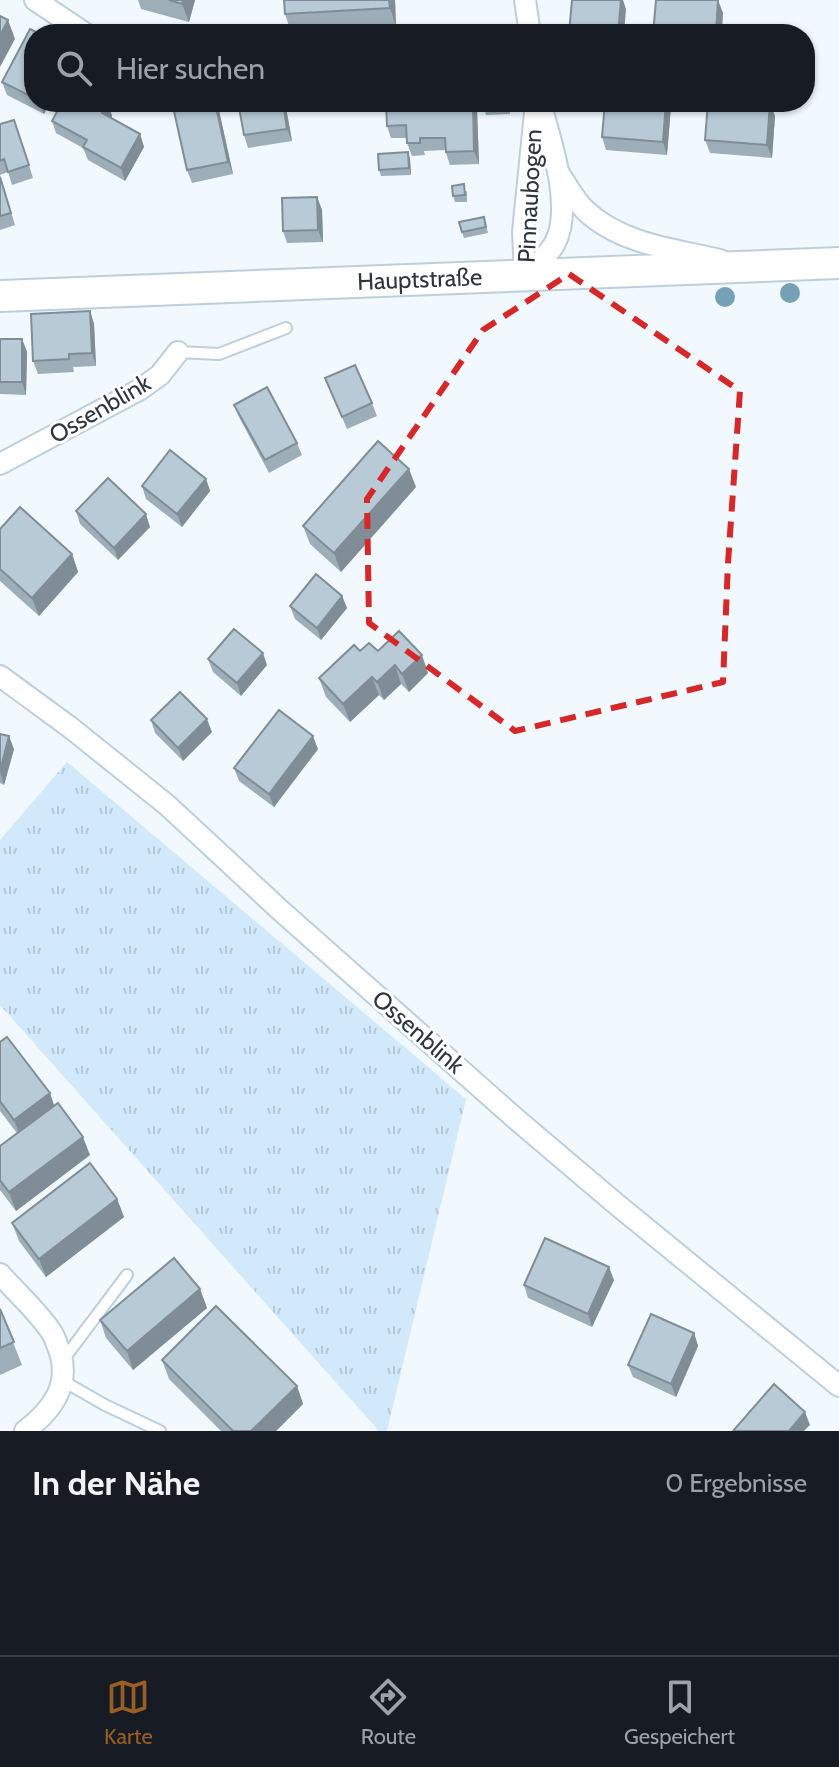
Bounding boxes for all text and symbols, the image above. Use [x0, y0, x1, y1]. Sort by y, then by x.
search box [24, 24, 815, 112]
icon: search [52, 46, 96, 90]
text: Hier suchen [116, 50, 265, 87]
street label: Pinnaubogen [512, 128, 547, 264]
street label: Hauptstraße [357, 262, 483, 296]
street label: Ossenblink [44, 368, 156, 449]
street label: Ossenblink [366, 984, 470, 1080]
text: In der Nähe [32, 1462, 200, 1504]
text: 0 Ergebnisse [665, 1467, 807, 1499]
tab: Karte [104, 1675, 153, 1750]
tab: Route [361, 1675, 416, 1750]
tab: Gespeichert [624, 1675, 735, 1750]

